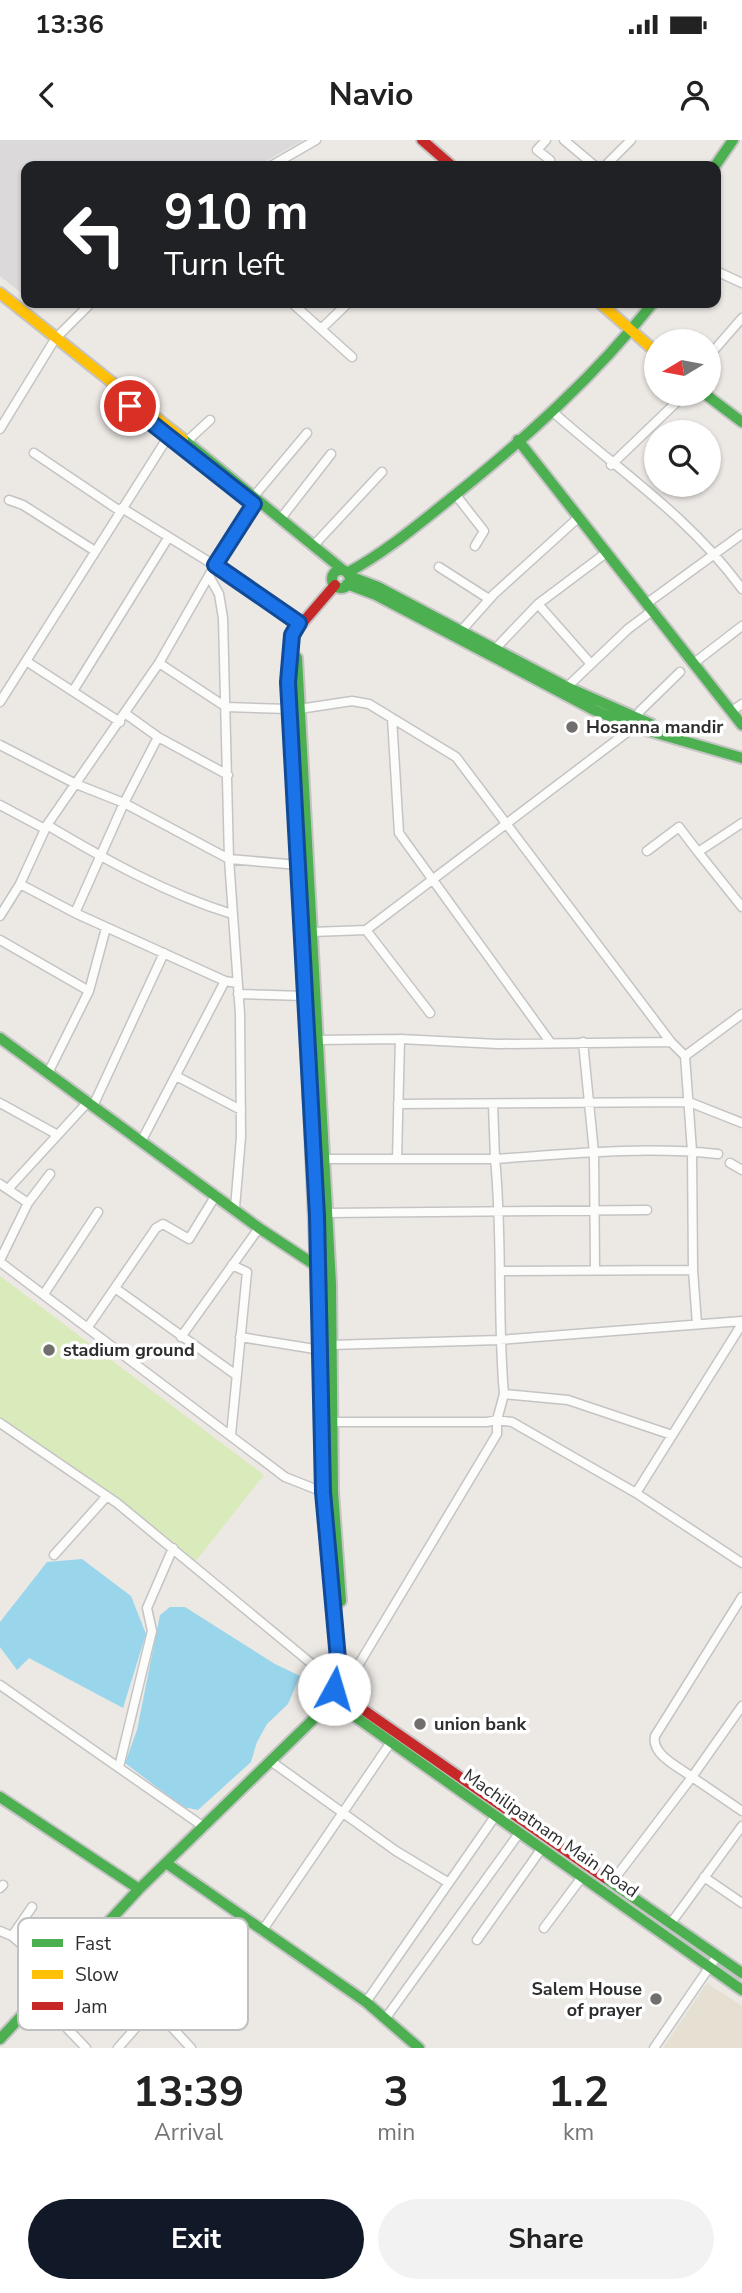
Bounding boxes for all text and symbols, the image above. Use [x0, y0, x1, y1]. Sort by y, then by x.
text: 13:36 [35, 7, 104, 42]
text: Navio [329, 73, 413, 116]
icon: back [28, 76, 66, 114]
icon: person [676, 76, 714, 114]
text: 910 m [164, 179, 308, 246]
icon: left [49, 189, 140, 280]
text: Turn left [164, 243, 284, 286]
north arrow [644, 329, 721, 406]
map controls [644, 329, 721, 497]
pin [100, 376, 160, 436]
icon: arrive [111, 387, 149, 425]
button: search [644, 420, 721, 497]
place label: Hosanna mandir [586, 715, 723, 739]
marker: Hosanna mandir [564, 719, 580, 735]
place label: stadium ground [63, 1338, 195, 1362]
marker: stadium ground [41, 1342, 57, 1358]
position arrow [297, 1652, 371, 1726]
place label: union bank [434, 1712, 526, 1736]
marker: union bank [412, 1716, 428, 1732]
street label: Machilipatnam Main Road [458, 1763, 644, 1903]
legend [18, 1918, 248, 2030]
text: Fast [75, 1931, 111, 1957]
text: Slow [75, 1962, 119, 1988]
place label: Salem House of prayer [531, 1977, 642, 2022]
marker: Salem House of prayer [648, 1991, 664, 2007]
text: Jam [74, 1994, 108, 2020]
text: 13:39 [133, 2064, 244, 2121]
text: 3 [384, 2064, 409, 2121]
text: 1.2 [548, 2064, 609, 2121]
text: Arrival [154, 2117, 223, 2148]
text: min [377, 2117, 415, 2148]
text: km [563, 2117, 594, 2148]
button: Exit [28, 2199, 364, 2279]
button: Share [378, 2199, 714, 2279]

